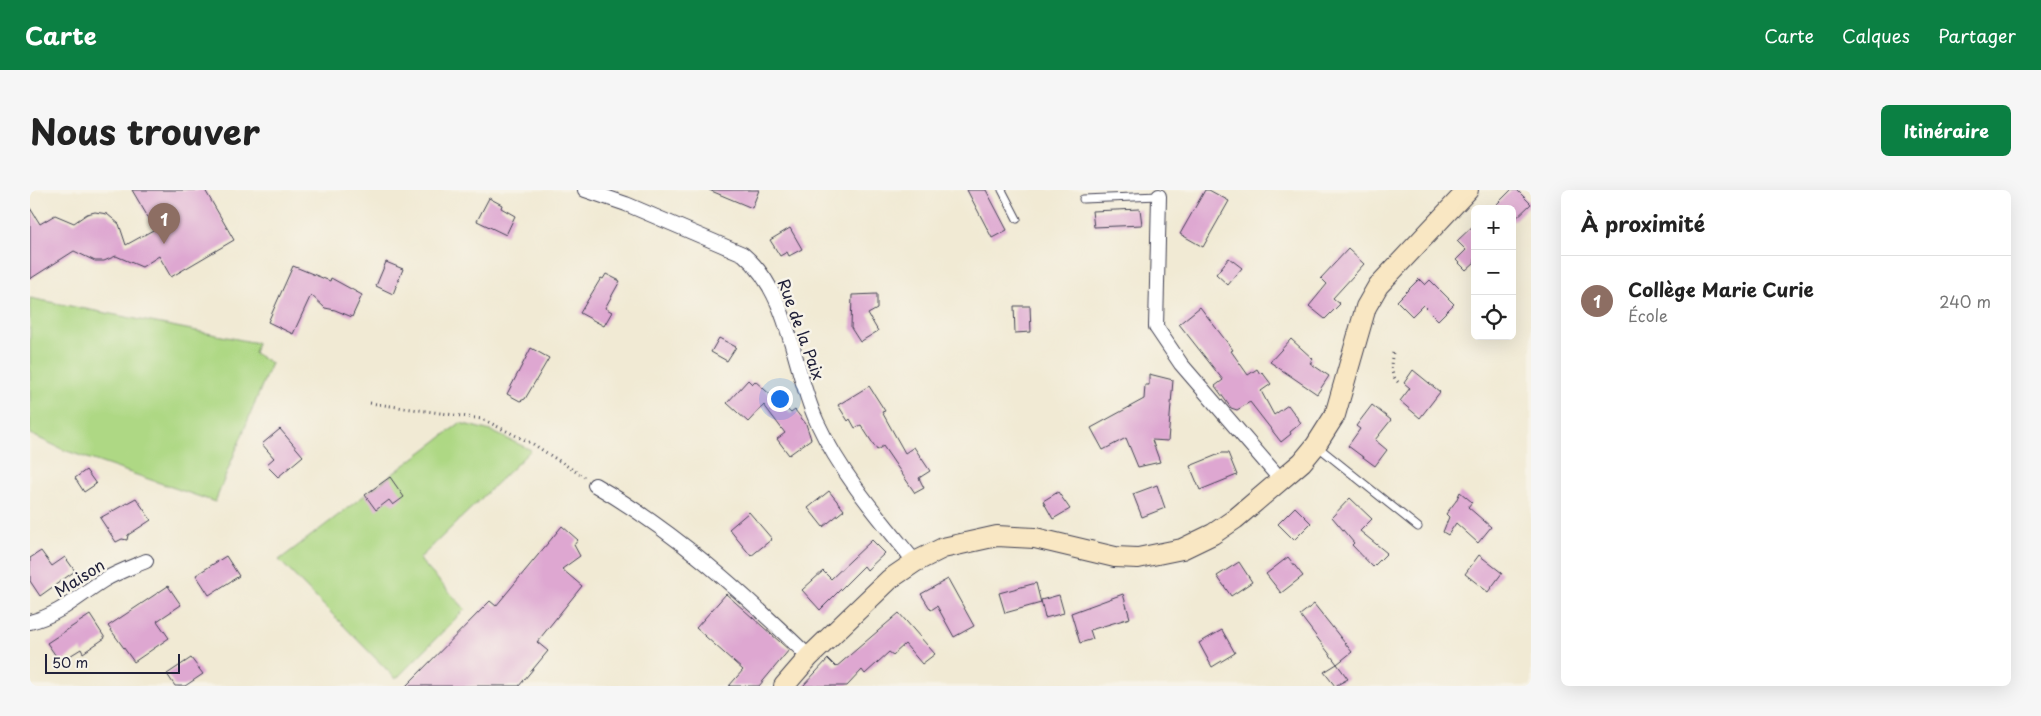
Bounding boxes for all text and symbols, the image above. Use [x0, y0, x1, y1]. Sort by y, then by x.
text: Carte [25, 17, 97, 53]
text: Carte [1764, 22, 1814, 49]
text: Calques [1842, 22, 1910, 49]
text: Partager [1938, 22, 2016, 49]
text: Nous trouver [30, 104, 260, 157]
button: Itinéraire [1881, 105, 2011, 156]
pin: 1 [148, 203, 180, 244]
map controls [1471, 205, 1516, 340]
button: + [1471, 205, 1516, 250]
text: À proximité [1581, 207, 1705, 239]
button: − [1471, 250, 1516, 295]
street label: Rue de la Paix [773, 275, 831, 383]
text: Collège Marie Curie [1628, 275, 1814, 303]
text: 1 [1593, 289, 1601, 313]
text: 240 m [1939, 289, 1991, 313]
button: locate [1471, 295, 1516, 340]
text: École [1628, 303, 1668, 327]
your location [767, 386, 793, 412]
street label: Maison [49, 552, 109, 602]
scale bar [45, 651, 180, 674]
text: 50 m [52, 652, 88, 673]

